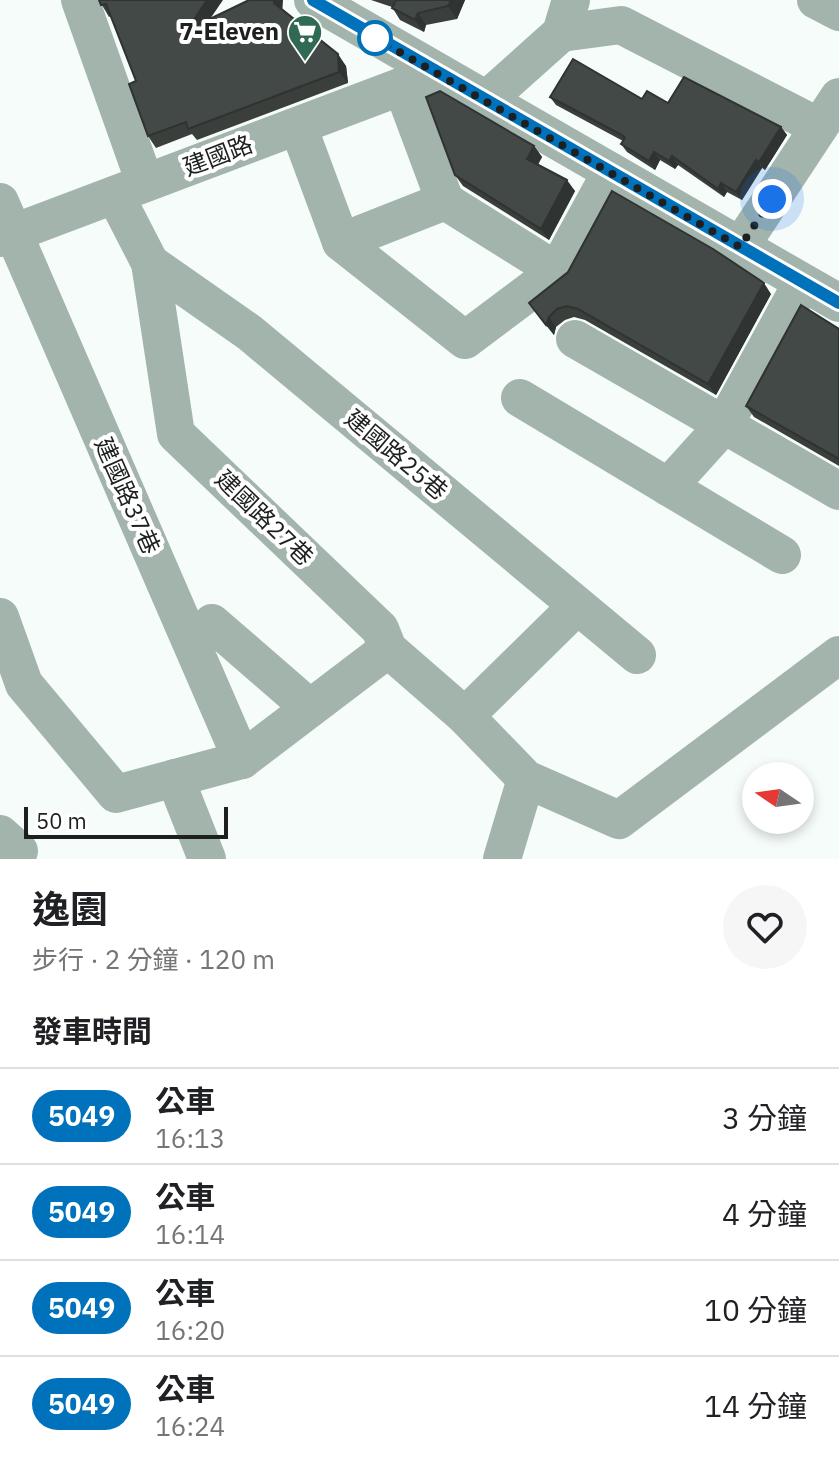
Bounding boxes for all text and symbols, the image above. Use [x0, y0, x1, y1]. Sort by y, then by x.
supermarket icon: 7-Eleven [286, 13, 324, 63]
place label: 7-Eleven [179, 15, 279, 47]
unlabelled marker [358, 21, 392, 55]
street label: 建國路 [178, 127, 257, 183]
your location [752, 179, 792, 219]
street label: 建國路25巷 [339, 402, 455, 507]
street label: 建國路37巷 [88, 432, 168, 559]
street label: 建國路27巷 [209, 462, 321, 572]
north arrow [742, 762, 814, 834]
map controls [742, 762, 814, 834]
scale bar [24, 803, 228, 839]
text: 50 m [36, 806, 87, 835]
text: 逸園 [32, 884, 108, 933]
button: heart [723, 885, 807, 969]
text: 步行 · 2 分鐘 · 120 m [32, 942, 275, 976]
text: 發車時間 [32, 1011, 152, 1050]
text: 公車 [155, 1081, 215, 1120]
text: 5049 [48, 1097, 115, 1134]
text: 3 分鐘 [722, 1098, 807, 1137]
text: 16:13 [155, 1121, 225, 1155]
text: 公車 [155, 1177, 215, 1216]
text: 5049 [48, 1193, 115, 1230]
text: 4 分鐘 [722, 1194, 807, 1233]
text: 16:14 [155, 1217, 225, 1251]
text: 公車 [155, 1273, 215, 1312]
text: 5049 [48, 1289, 115, 1326]
text: 10 分鐘 [704, 1290, 807, 1329]
text: 16:20 [155, 1313, 225, 1347]
text: 公車 [155, 1369, 215, 1408]
text: 5049 [48, 1385, 115, 1422]
text: 14 分鐘 [704, 1386, 807, 1425]
text: 16:24 [155, 1409, 225, 1443]

